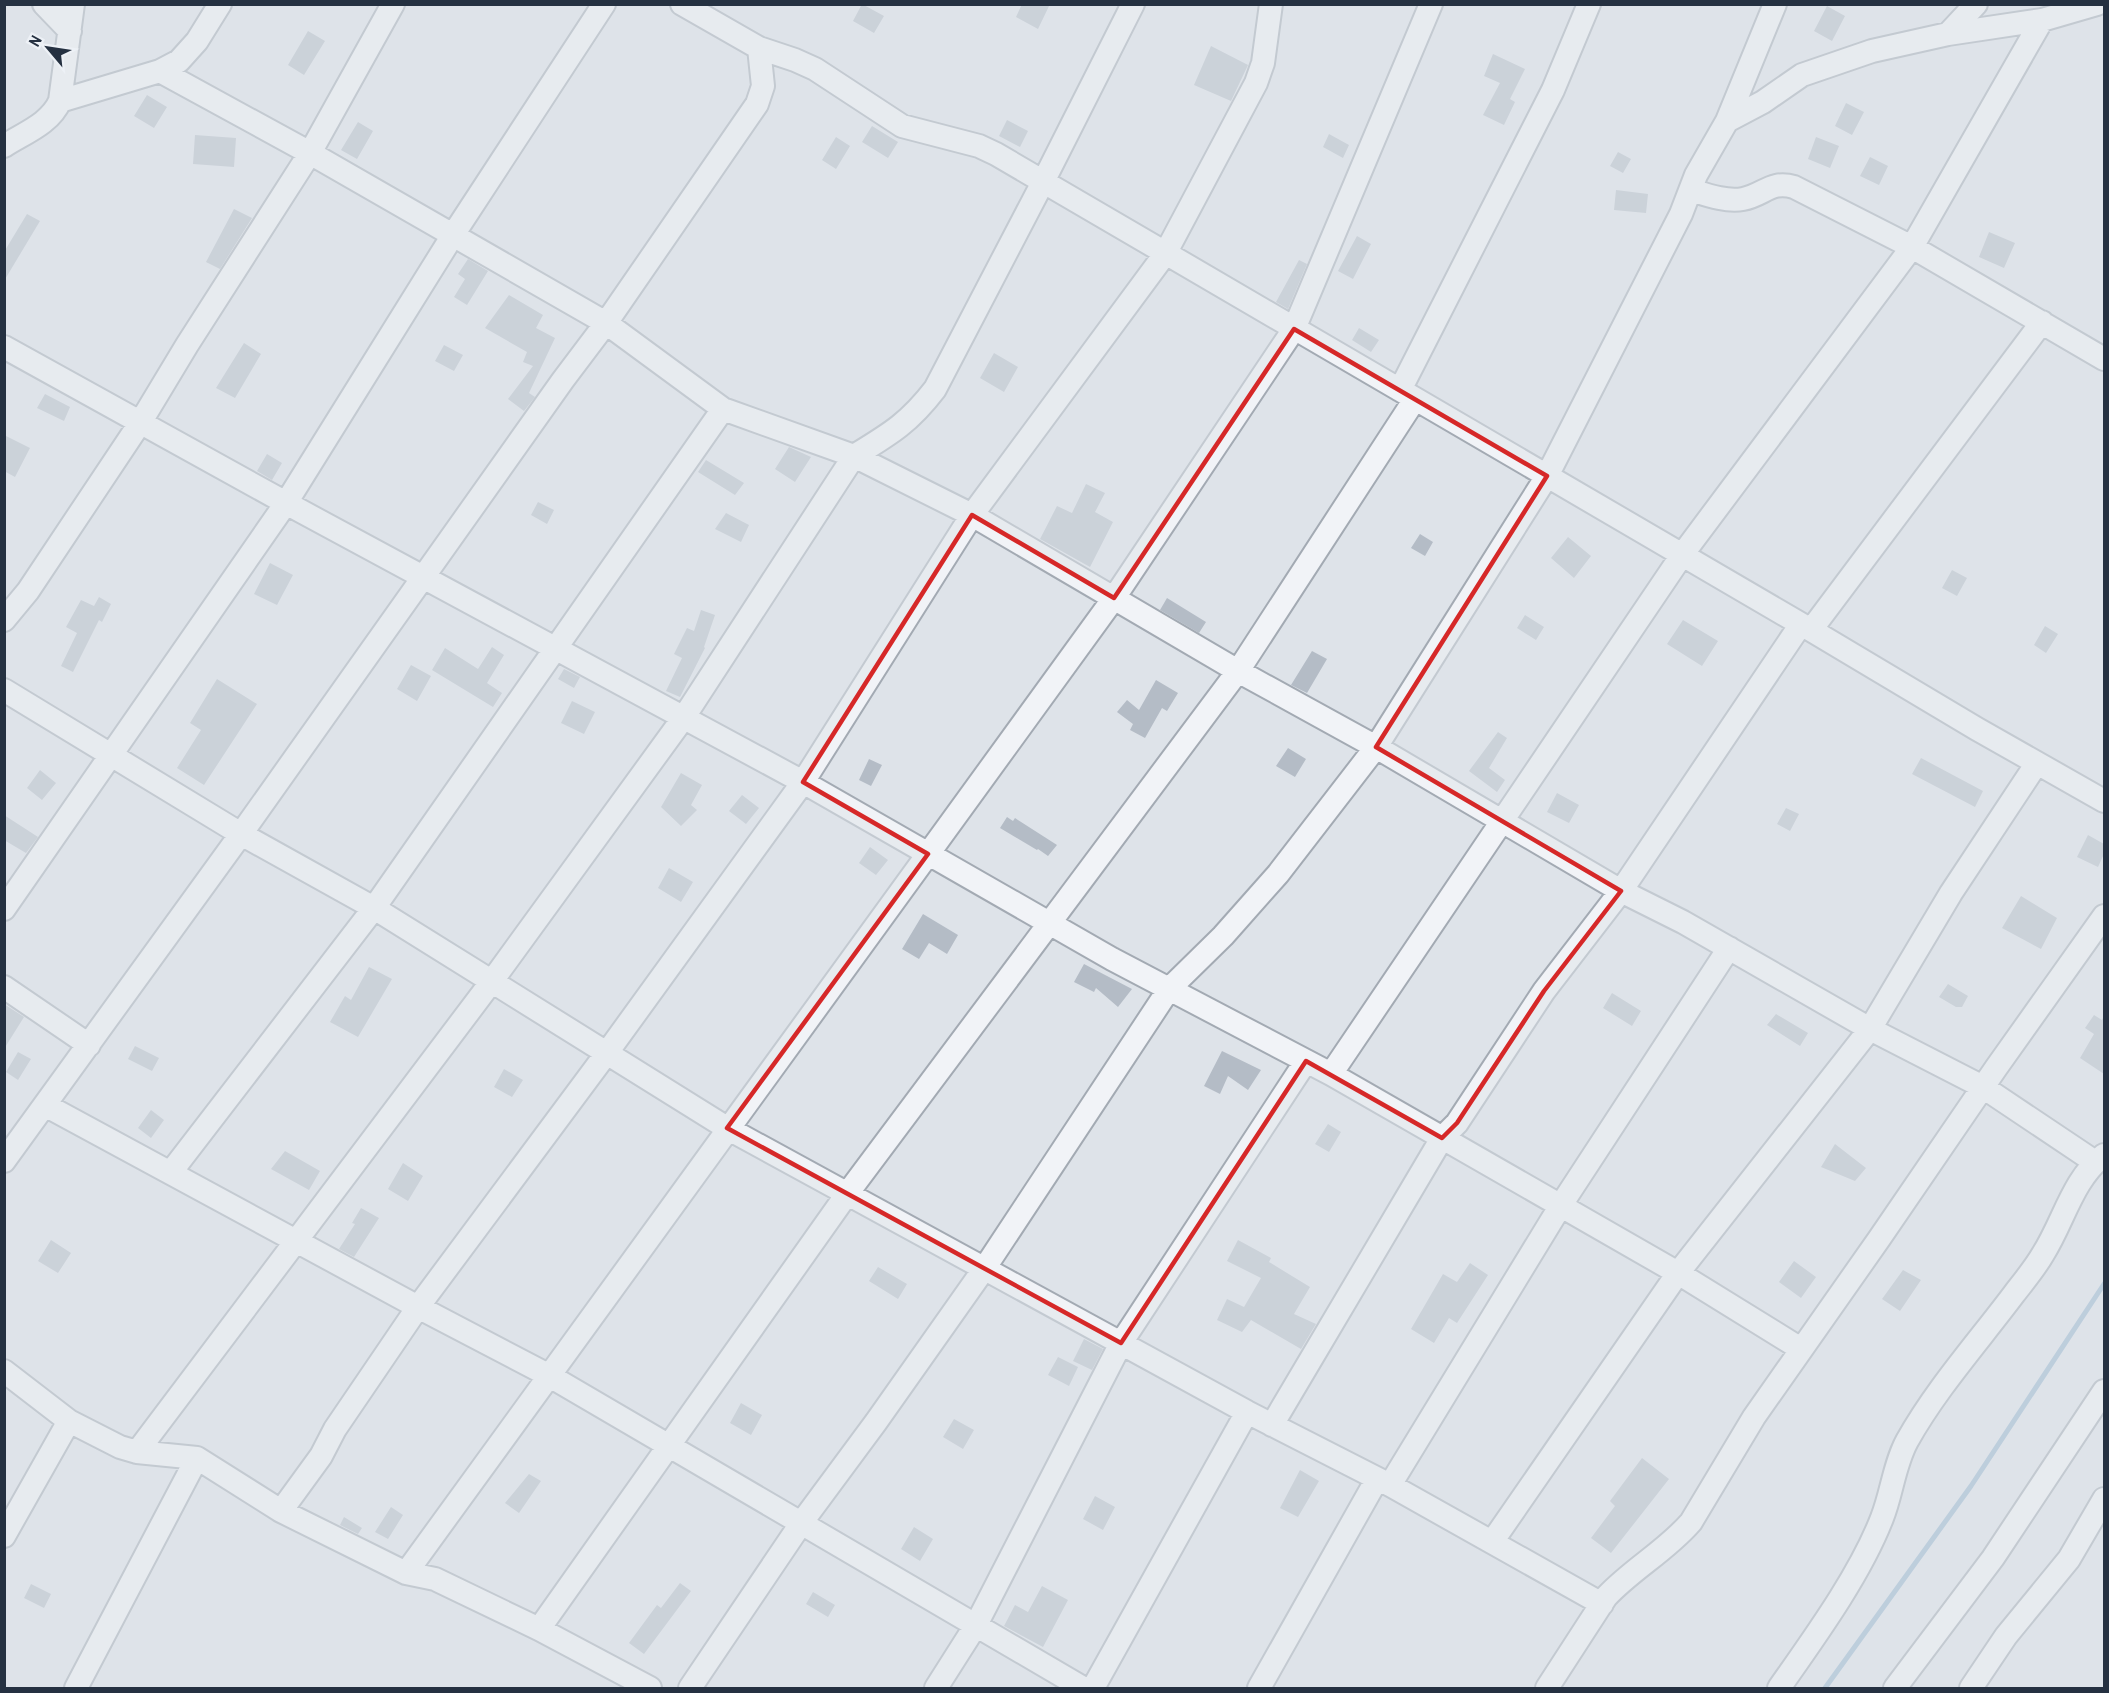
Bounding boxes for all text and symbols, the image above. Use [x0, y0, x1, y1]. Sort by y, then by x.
north arrow [18, 18, 78, 78]
text: N [23, 31, 47, 50]

